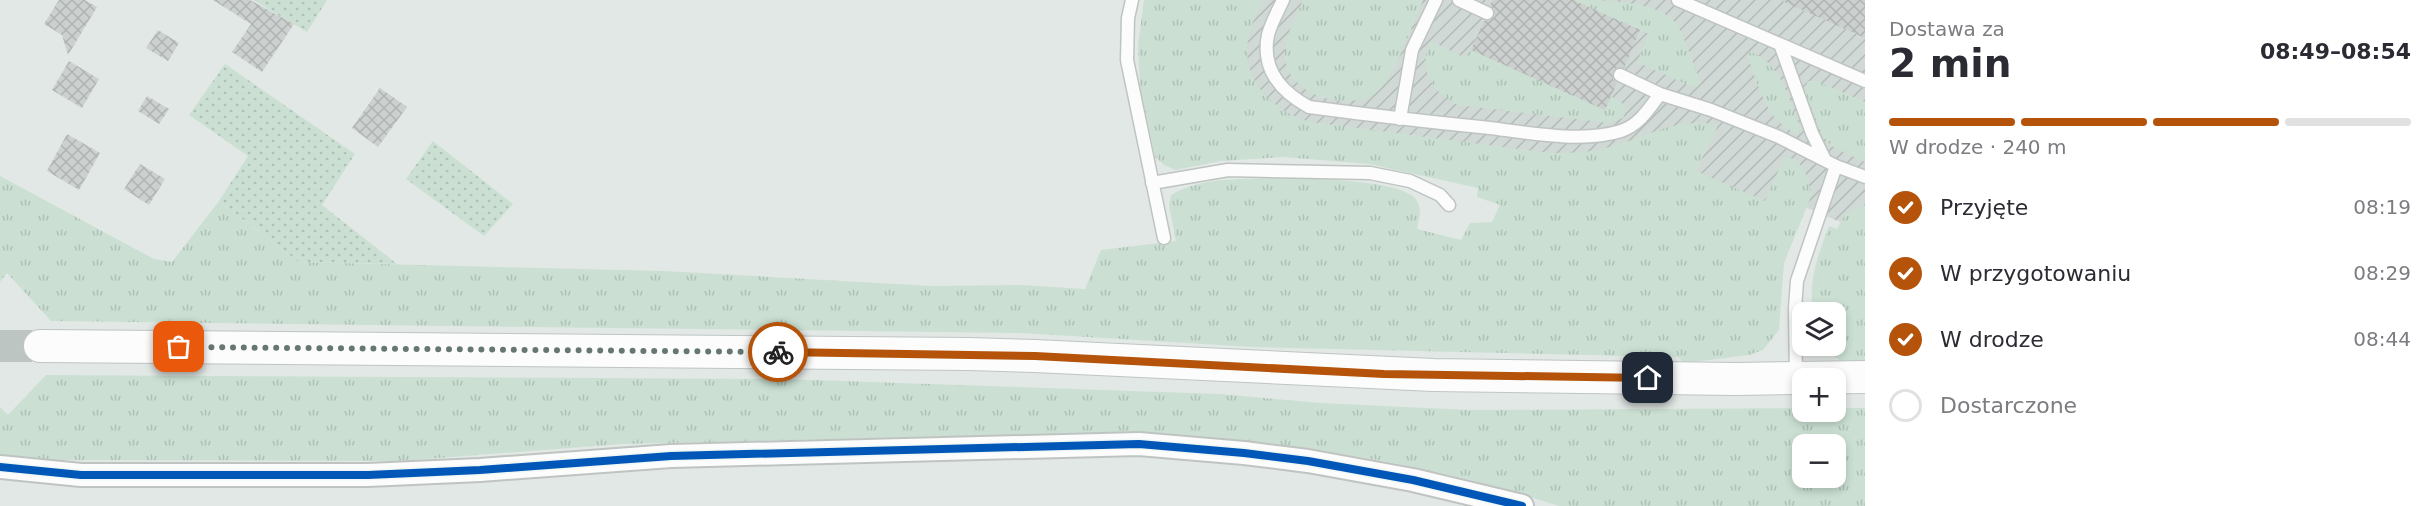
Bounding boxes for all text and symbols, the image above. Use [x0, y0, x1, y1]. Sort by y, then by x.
text: Dostawa za [1889, 17, 2005, 41]
text: 08:49–08:54 [2260, 39, 2411, 64]
text: 2 min [1889, 41, 2011, 86]
text: W drodze · 240 m [1889, 135, 2066, 159]
icon: check [1889, 191, 1922, 224]
text: Przyjęte [1940, 195, 2028, 220]
text: 08:19 [2353, 195, 2411, 219]
icon: check [1889, 257, 1922, 290]
text: W przygotowaniu [1940, 261, 2131, 286]
text: 08:29 [2353, 261, 2411, 285]
map controls [1792, 302, 1846, 488]
button: layers [1792, 302, 1846, 356]
pin [153, 321, 204, 372]
courier [748, 322, 808, 382]
icon: check [1889, 323, 1922, 356]
text: W drodze [1940, 327, 2044, 352]
text: 08:44 [2353, 327, 2411, 351]
icon: bag [162, 330, 195, 363]
icon: bike [762, 336, 795, 369]
pin [1622, 352, 1673, 403]
icon: home [1631, 361, 1664, 394]
button: + [1792, 368, 1846, 422]
text: Dostarczone [1940, 393, 2077, 418]
button: − [1792, 434, 1846, 488]

